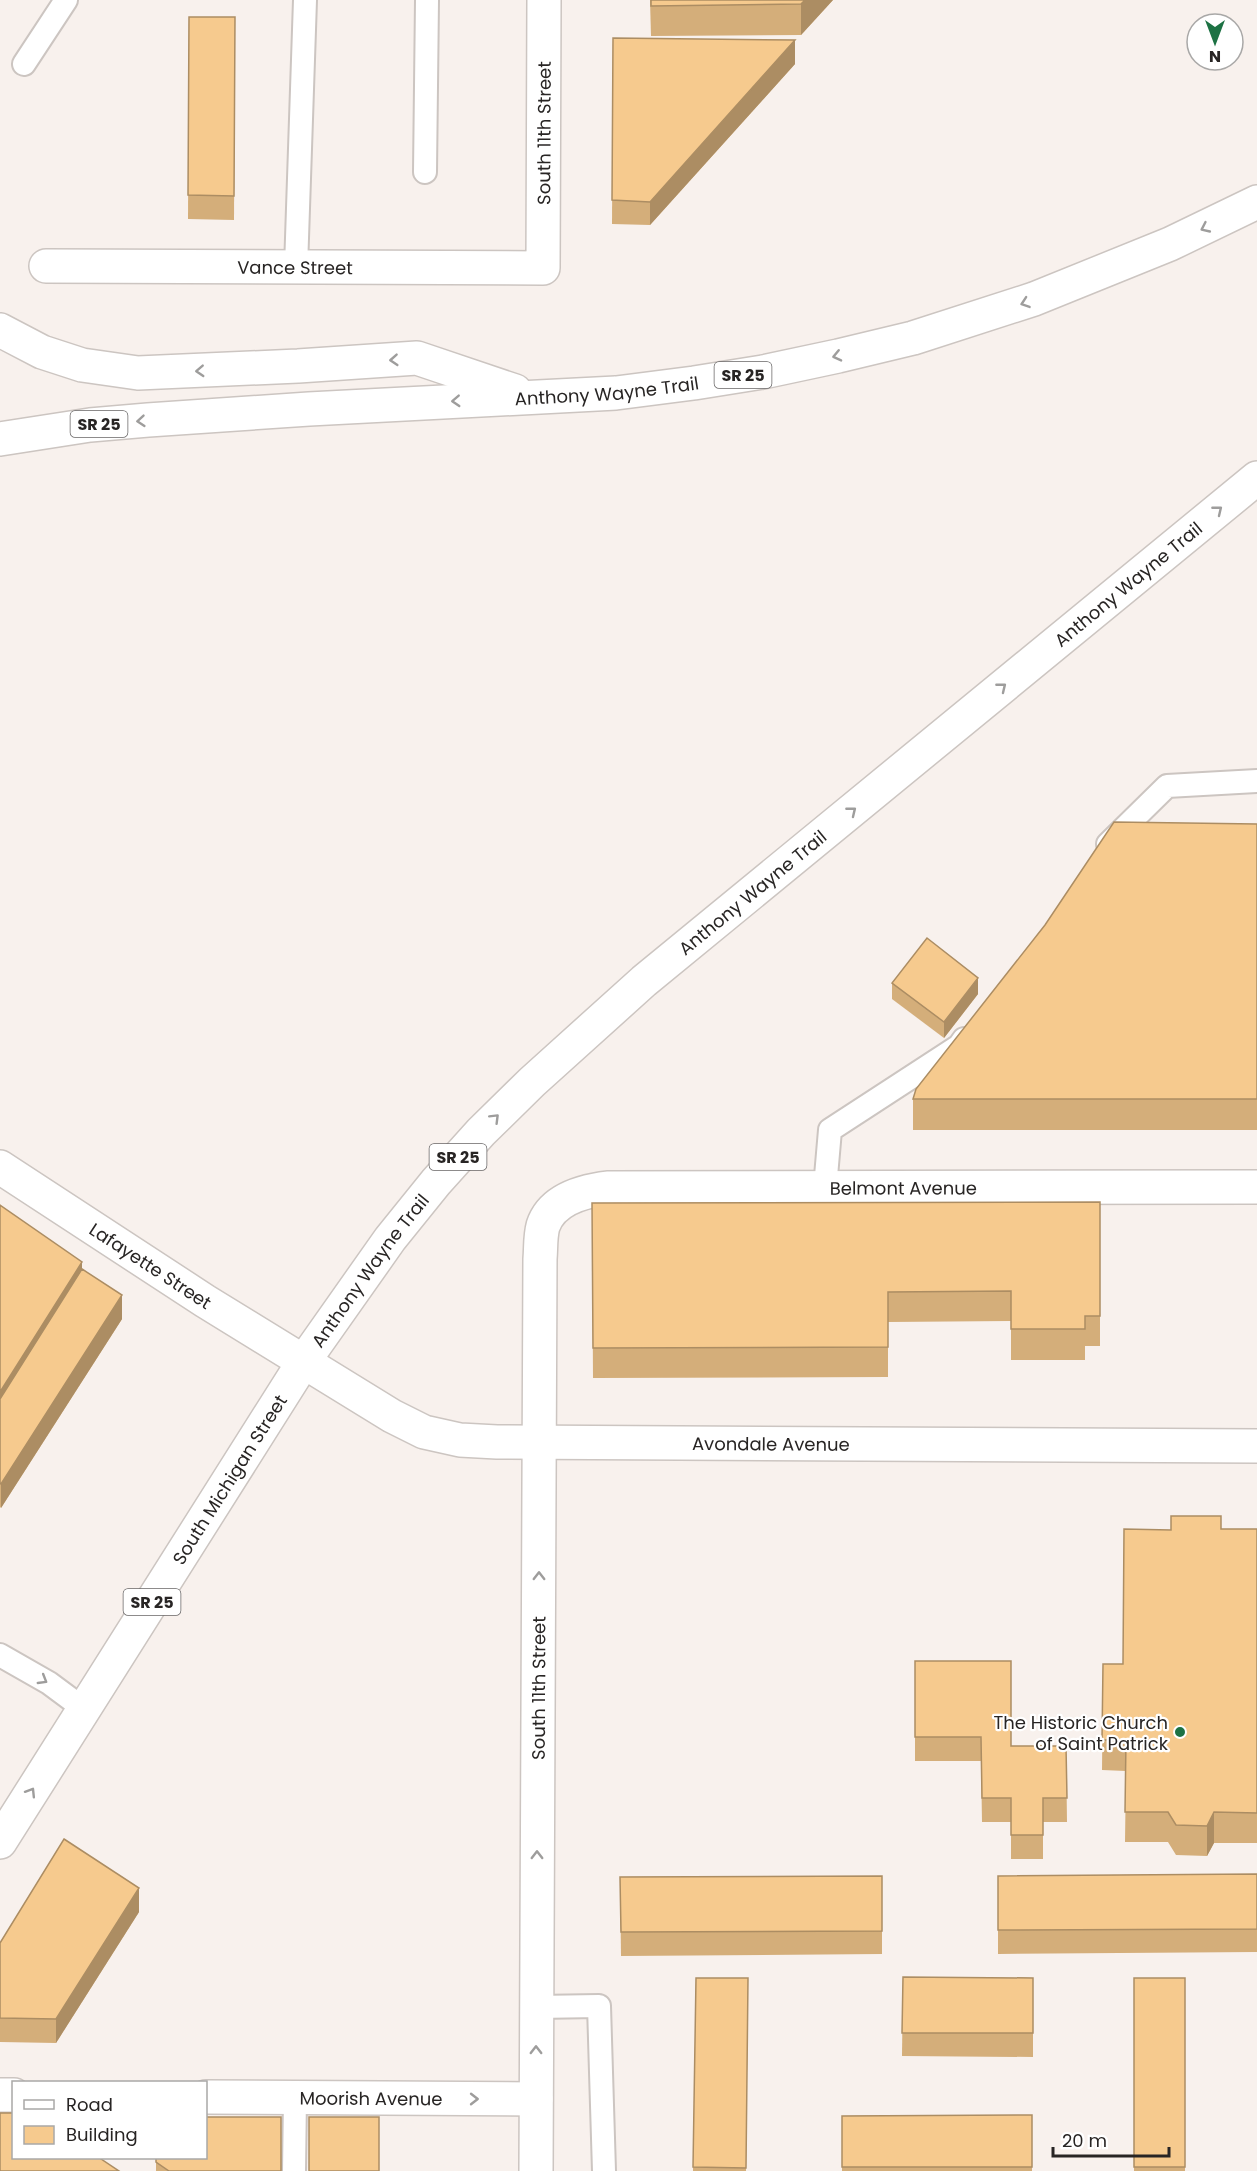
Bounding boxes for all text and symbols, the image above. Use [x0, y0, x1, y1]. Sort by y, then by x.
north arrow [1185, 12, 1245, 72]
text: N [1209, 45, 1221, 68]
street label: South 11th Street [531, 61, 556, 205]
one-way arrow [1200, 221, 1211, 233]
street label: Vance Street [237, 254, 353, 280]
one-way arrow [1020, 295, 1030, 308]
one-way arrow [832, 349, 842, 362]
one-way arrow [390, 353, 399, 366]
road number: SR 25 [714, 362, 771, 388]
one-way arrow [195, 364, 204, 377]
street label: Anthony Wayne Trail [514, 370, 701, 411]
one-way arrow [452, 394, 461, 407]
road number: SR 25 [70, 411, 128, 437]
one-way arrow [137, 414, 146, 427]
one-way arrow [1211, 506, 1222, 517]
street label: Anthony Wayne Trail [1049, 516, 1207, 652]
one-way arrow [995, 683, 1006, 694]
one-way arrow [845, 807, 856, 818]
street label: Anthony Wayne Trail [673, 824, 832, 960]
one-way arrow [489, 1114, 499, 1125]
road number: SR 25 [430, 1144, 486, 1170]
street label: Belmont Avenue [830, 1175, 977, 1200]
street label: Anthony Wayne Trail [305, 1188, 434, 1352]
street label: Lafayette Street [85, 1216, 216, 1315]
street label: South Michigan Street [166, 1389, 292, 1569]
street label: Avondale Avenue [692, 1431, 850, 1456]
one-way arrow [533, 1571, 545, 1580]
road number: SR 25 [124, 1589, 180, 1615]
street label: South 11th Street [525, 1616, 551, 1760]
one-way arrow [37, 1672, 47, 1684]
place label: The Historic Church of Saint Patrick [993, 1710, 1169, 1756]
marker: The Historic Church of Saint Patrick [1173, 1725, 1187, 1739]
one-way arrow [24, 1788, 36, 1798]
one-way arrow [531, 1850, 544, 1859]
one-way arrow [530, 2045, 542, 2054]
legend [12, 2081, 207, 2159]
street label: Moorish Avenue [299, 2085, 443, 2111]
text: Road [66, 2092, 113, 2117]
one-way arrow [469, 2093, 478, 2105]
scale bar [1053, 2120, 1168, 2158]
text: Building [66, 2122, 138, 2147]
text: 20 m [1062, 2128, 1107, 2153]

